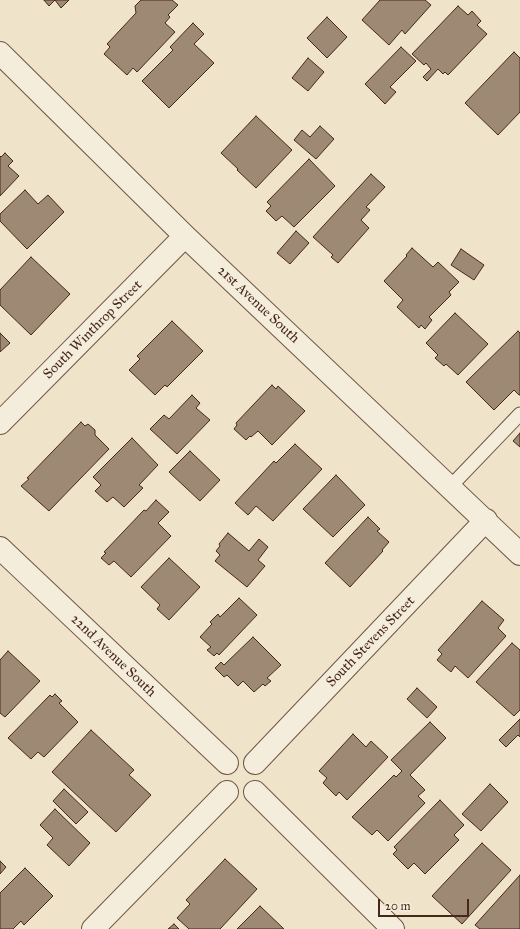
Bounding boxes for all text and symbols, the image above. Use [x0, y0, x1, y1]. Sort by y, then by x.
street label: 21st Avenue South [214, 263, 302, 347]
street label: South Winthrop Street [40, 277, 146, 383]
street label: South Stevens Street [323, 593, 419, 691]
street label: 22nd Avenue South [67, 611, 159, 701]
scale bar [380, 891, 471, 917]
text: 20 m [385, 899, 411, 913]

